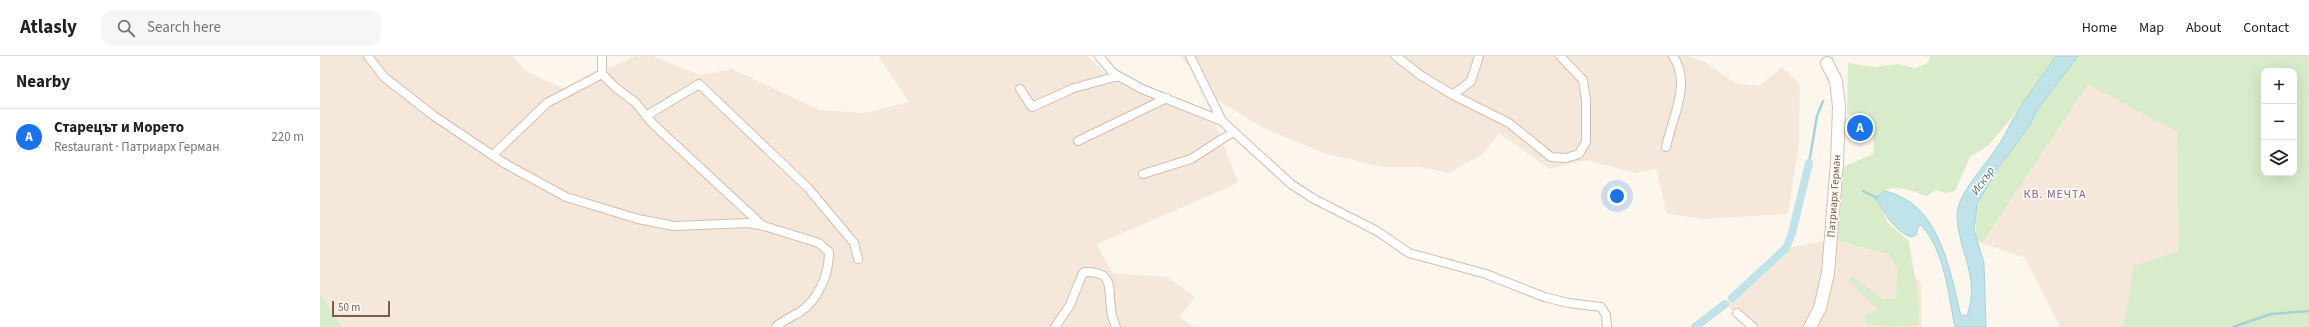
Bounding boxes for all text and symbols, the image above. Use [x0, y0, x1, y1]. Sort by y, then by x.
search box [101, 10, 381, 46]
text: Atlasly [20, 14, 77, 41]
icon: search [115, 17, 137, 39]
text: Search here [147, 17, 221, 38]
text: Home [2082, 18, 2117, 38]
text: Map [2139, 18, 2164, 38]
text: About [2186, 18, 2221, 38]
text: Contact [2243, 18, 2289, 38]
map controls [2261, 68, 2297, 176]
button: + [2261, 68, 2297, 104]
text: Nearby [16, 70, 70, 94]
button: − [2261, 104, 2297, 140]
pin: A [1847, 113, 1873, 143]
text: Старецът и Морето [54, 117, 184, 138]
text: A [25, 128, 33, 146]
text: 220 m [271, 128, 304, 146]
text: Restaurant · Патриарх Герман [54, 138, 219, 156]
button: layers [2261, 140, 2297, 176]
street label: Патриарх Герман [1824, 154, 1844, 238]
water label: Искър [1967, 163, 1999, 199]
your location [1607, 186, 1627, 206]
district label: КВ. МЕЧТА [2024, 186, 2086, 203]
scale bar [332, 299, 390, 318]
text: 50 m [338, 300, 360, 315]

